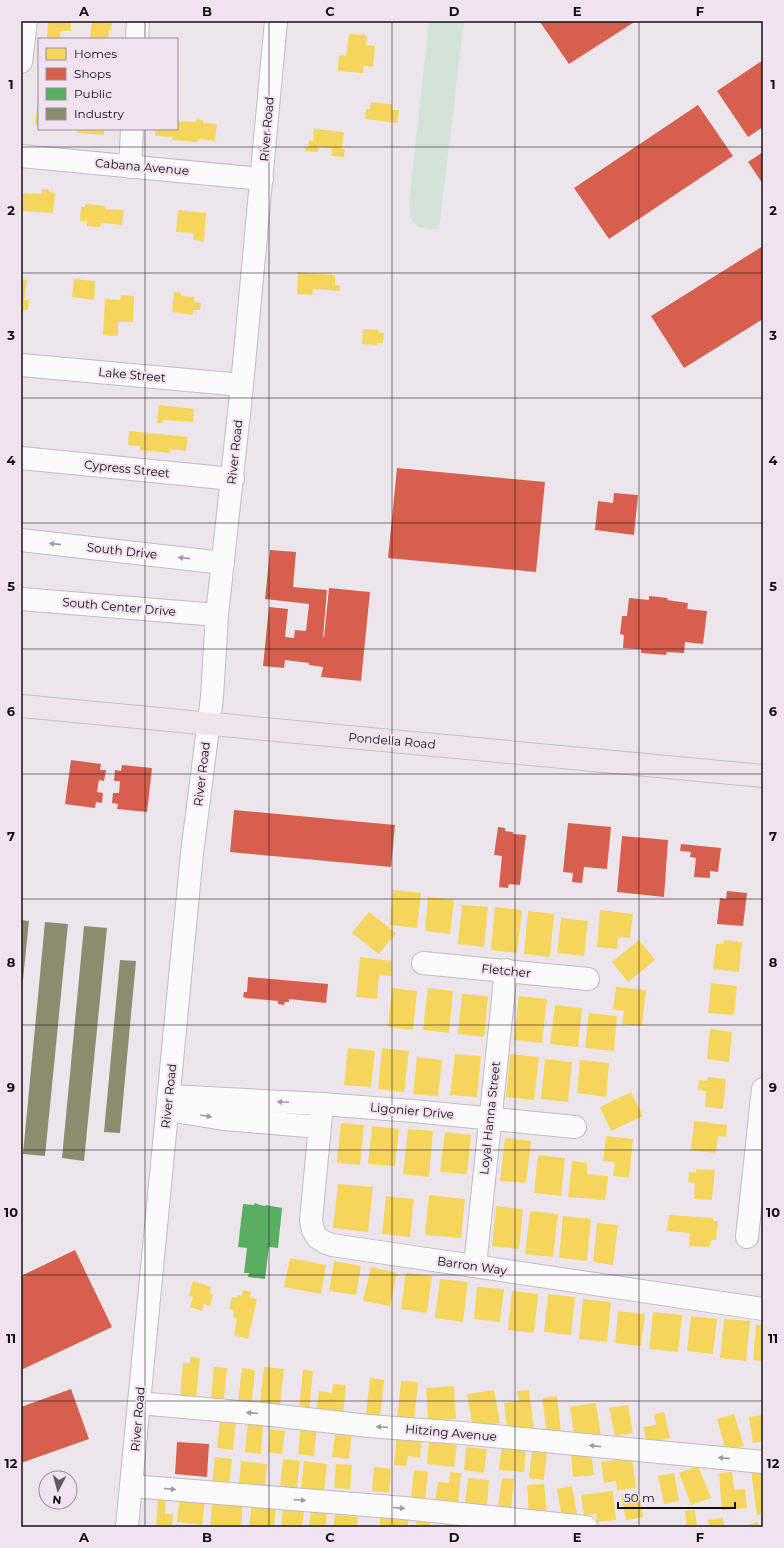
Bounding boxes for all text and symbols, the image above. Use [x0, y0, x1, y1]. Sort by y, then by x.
text: A [78, 3, 90, 19]
text: B [202, 3, 212, 19]
text: C [325, 3, 335, 19]
text: D [449, 3, 460, 19]
text: E [573, 3, 582, 19]
text: F [696, 3, 704, 19]
legend [38, 38, 178, 130]
text: Homes [74, 46, 117, 61]
text: Shops [74, 66, 111, 81]
text: 1 [8, 76, 14, 92]
text: 1 [770, 76, 776, 92]
text: Public [74, 86, 112, 101]
street label: River Road [256, 96, 277, 162]
text: Industry [74, 106, 124, 121]
street label: Cabana Avenue [94, 155, 190, 178]
text: 2 [7, 202, 15, 218]
text: 2 [769, 202, 777, 218]
text: 3 [6, 327, 15, 343]
text: 3 [768, 327, 777, 343]
street label: Lake Street [98, 364, 167, 385]
street label: River Road [224, 419, 245, 485]
text: 4 [7, 452, 16, 468]
text: 4 [769, 452, 778, 468]
street label: Cypress Street [83, 457, 171, 480]
street label: South Drive [86, 539, 158, 562]
one-way arrow [49, 541, 61, 547]
one-way arrow [178, 555, 190, 561]
text: 5 [7, 578, 15, 594]
text: 5 [769, 578, 777, 594]
street label: South Center Drive [62, 594, 176, 619]
text: 6 [7, 703, 16, 719]
text: 6 [769, 703, 778, 719]
street label: Pondella Road [348, 729, 436, 752]
street label: River Road [190, 741, 213, 807]
text: 7 [7, 828, 15, 844]
text: 7 [769, 828, 777, 844]
text: 8 [7, 954, 16, 970]
text: 8 [769, 954, 778, 970]
street label: Fletcher [481, 960, 532, 981]
street label: Loyal Hanna Street [476, 1061, 503, 1175]
street label: River Road [158, 1063, 179, 1129]
text: 9 [7, 1079, 15, 1095]
text: 9 [769, 1079, 777, 1095]
one-way arrow [276, 1099, 289, 1105]
street label: Ligonier Drive [370, 1099, 455, 1122]
one-way arrow [200, 1113, 212, 1119]
text: 10 [4, 1204, 18, 1220]
text: 10 [766, 1204, 780, 1220]
street label: Barron Way [436, 1253, 508, 1278]
text: 11 [6, 1330, 16, 1346]
text: 11 [768, 1330, 778, 1346]
street label: River Road [127, 1386, 148, 1452]
one-way arrow [246, 1410, 258, 1416]
street label: Hitzing Avenue [405, 1421, 497, 1444]
one-way arrow [376, 1424, 388, 1431]
one-way arrow [589, 1442, 601, 1449]
text: 12 [5, 1455, 18, 1471]
one-way arrow [718, 1455, 730, 1462]
text: 12 [767, 1455, 780, 1471]
north arrow [38, 1470, 78, 1510]
scale bar [618, 1484, 735, 1510]
one-way arrow [164, 1486, 176, 1493]
text: 50 m [624, 1490, 655, 1505]
text: N [52, 1493, 62, 1507]
one-way arrow [294, 1496, 306, 1503]
one-way arrow [393, 1504, 405, 1511]
text: A [78, 1529, 90, 1545]
text: B [202, 1529, 212, 1545]
text: C [325, 1529, 335, 1545]
text: D [449, 1529, 460, 1545]
text: E [573, 1529, 582, 1545]
text: F [696, 1529, 704, 1545]

